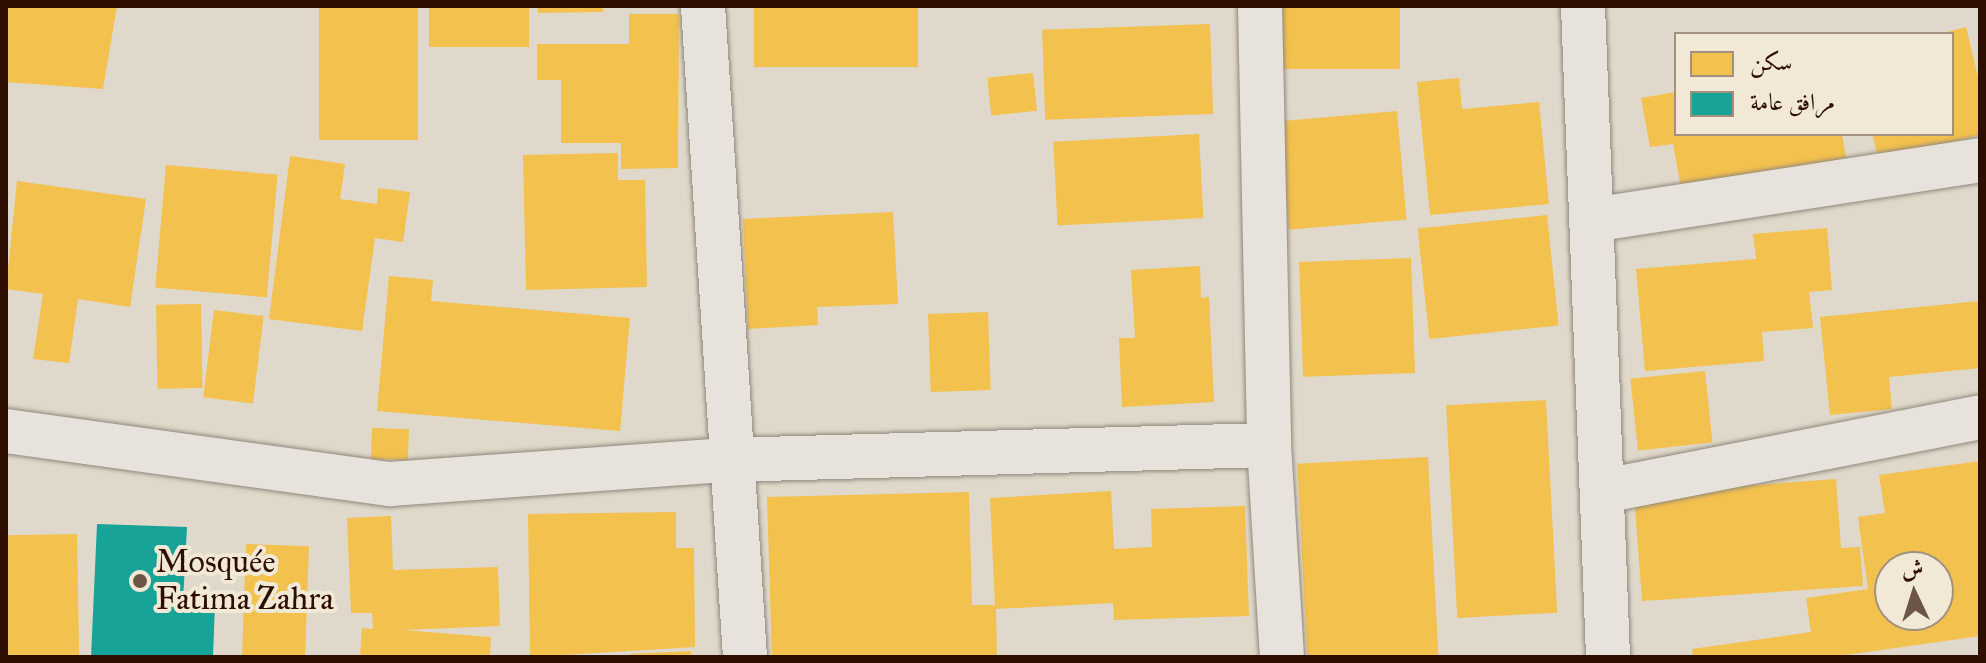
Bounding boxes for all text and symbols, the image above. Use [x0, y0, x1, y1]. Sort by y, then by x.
legend [1674, 32, 1954, 136]
text: سكن [1750, 47, 1793, 77]
text: مرافق عامة [1750, 87, 1835, 117]
place label: Mosquée Fatima Zahra [156, 544, 334, 619]
north arrow [1874, 551, 1954, 631]
text: ش [1901, 554, 1924, 583]
marker: Mosquée Fatima Zahra [131, 572, 149, 590]

